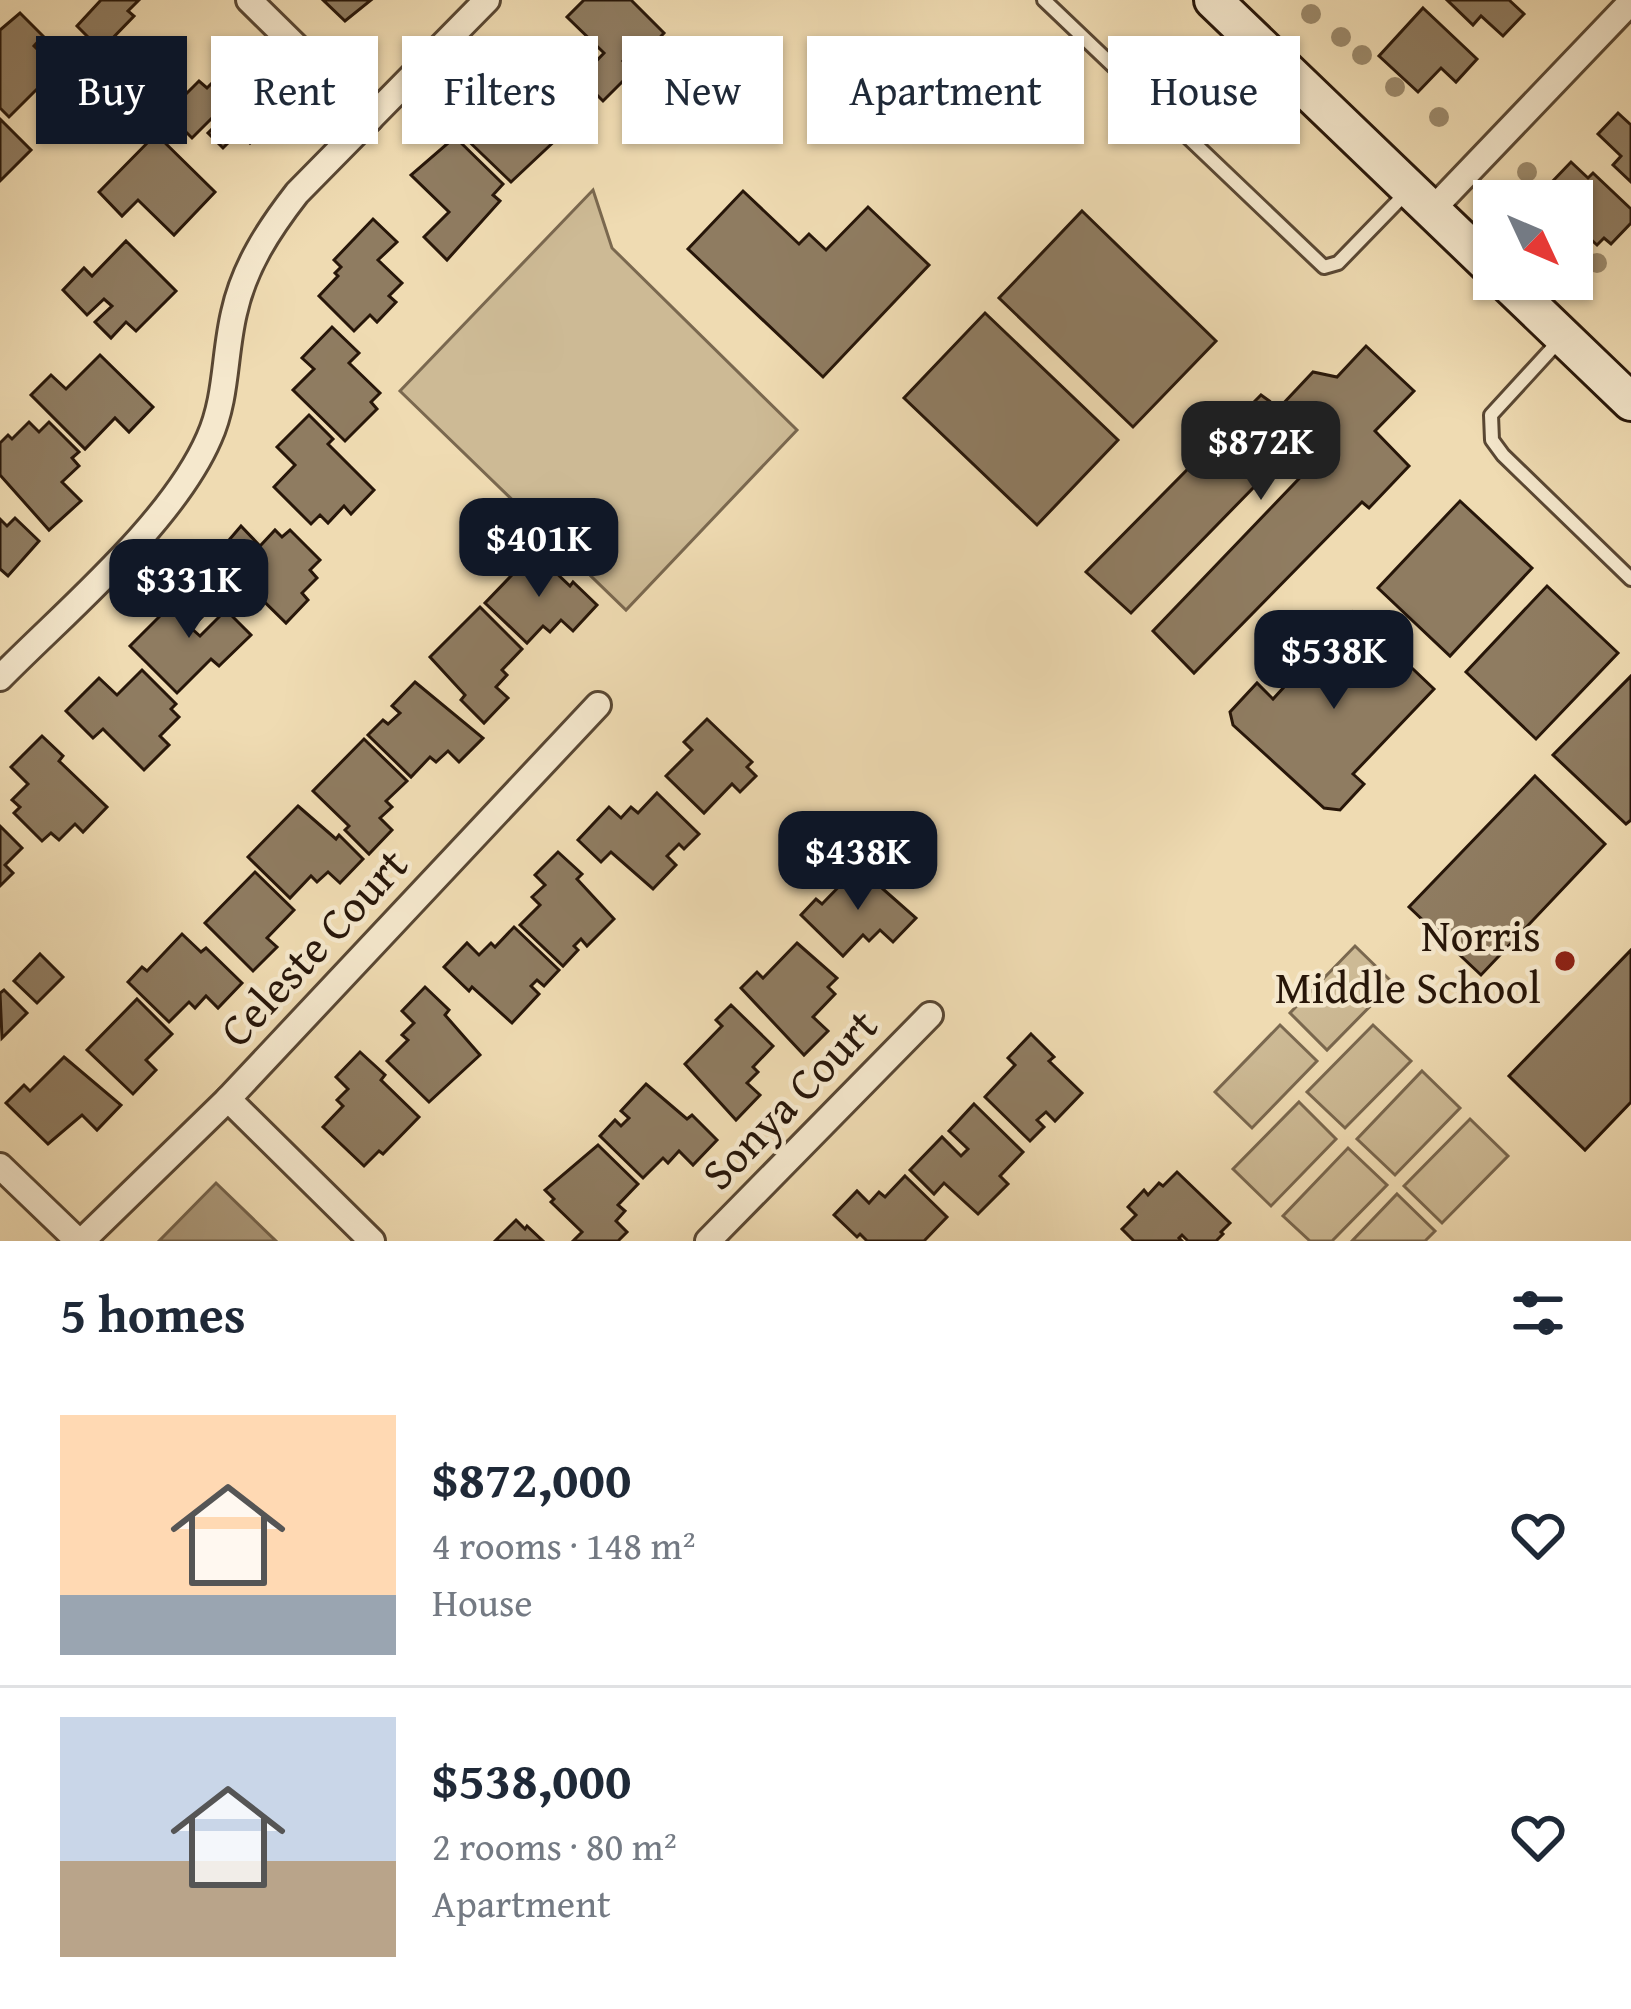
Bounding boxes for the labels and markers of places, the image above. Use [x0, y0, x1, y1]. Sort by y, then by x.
pin: $872K [1177, 401, 1345, 503]
pin: $401K [455, 498, 623, 600]
pin: $331K [105, 539, 273, 641]
pin: $538K [1250, 610, 1418, 712]
pin: $438K [774, 811, 942, 913]
place label: Norris Middle School [1275, 902, 1541, 1019]
marker: Norris Middle School [1552, 948, 1578, 974]

